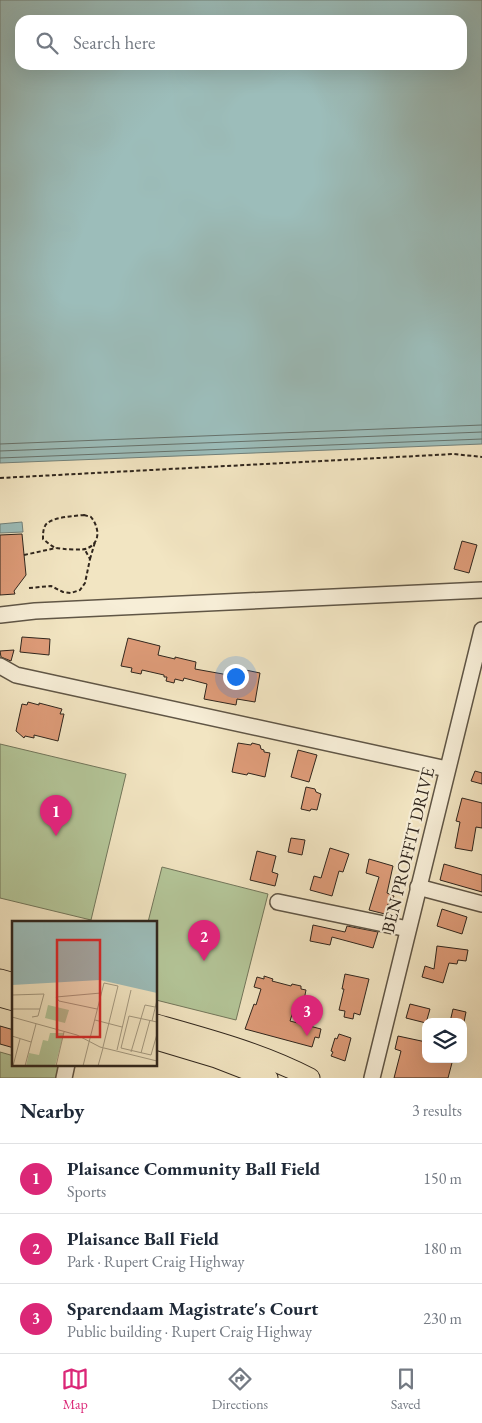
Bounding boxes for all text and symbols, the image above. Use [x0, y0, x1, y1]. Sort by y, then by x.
search box [15, 15, 467, 70]
icon: search [33, 29, 61, 57]
text: Search here [73, 30, 155, 55]
your location [223, 664, 249, 690]
street label: BEN PROFFIT DRIVE [376, 765, 439, 935]
pin: 1 [40, 795, 72, 836]
pin: 2 [188, 920, 220, 961]
inset map [12, 921, 158, 1066]
pin: 3 [291, 995, 323, 1036]
map controls [422, 1018, 467, 1063]
button: layers [422, 1018, 467, 1063]
text: Nearby [20, 1097, 84, 1124]
text: 3 results [412, 1100, 462, 1121]
text: Plaisance Community Ball Field [67, 1156, 320, 1181]
text: 1 [32, 1168, 40, 1189]
text: 150 m [423, 1168, 462, 1189]
text: Sports [67, 1181, 106, 1202]
text: Plaisance Ball Field [67, 1226, 219, 1251]
text: 2 [32, 1238, 40, 1259]
text: 180 m [423, 1238, 462, 1259]
text: Park · Rupert Craig Highway [67, 1251, 245, 1272]
text: Sparendaam Magistrate's Court [67, 1296, 318, 1321]
text: 3 [32, 1308, 40, 1329]
text: 230 m [423, 1308, 462, 1329]
text: Public building · Rupert Craig Highway [67, 1321, 312, 1342]
tab: Map [61, 1365, 89, 1413]
tab: Directions [212, 1365, 268, 1413]
tab: Saved [391, 1365, 421, 1413]

